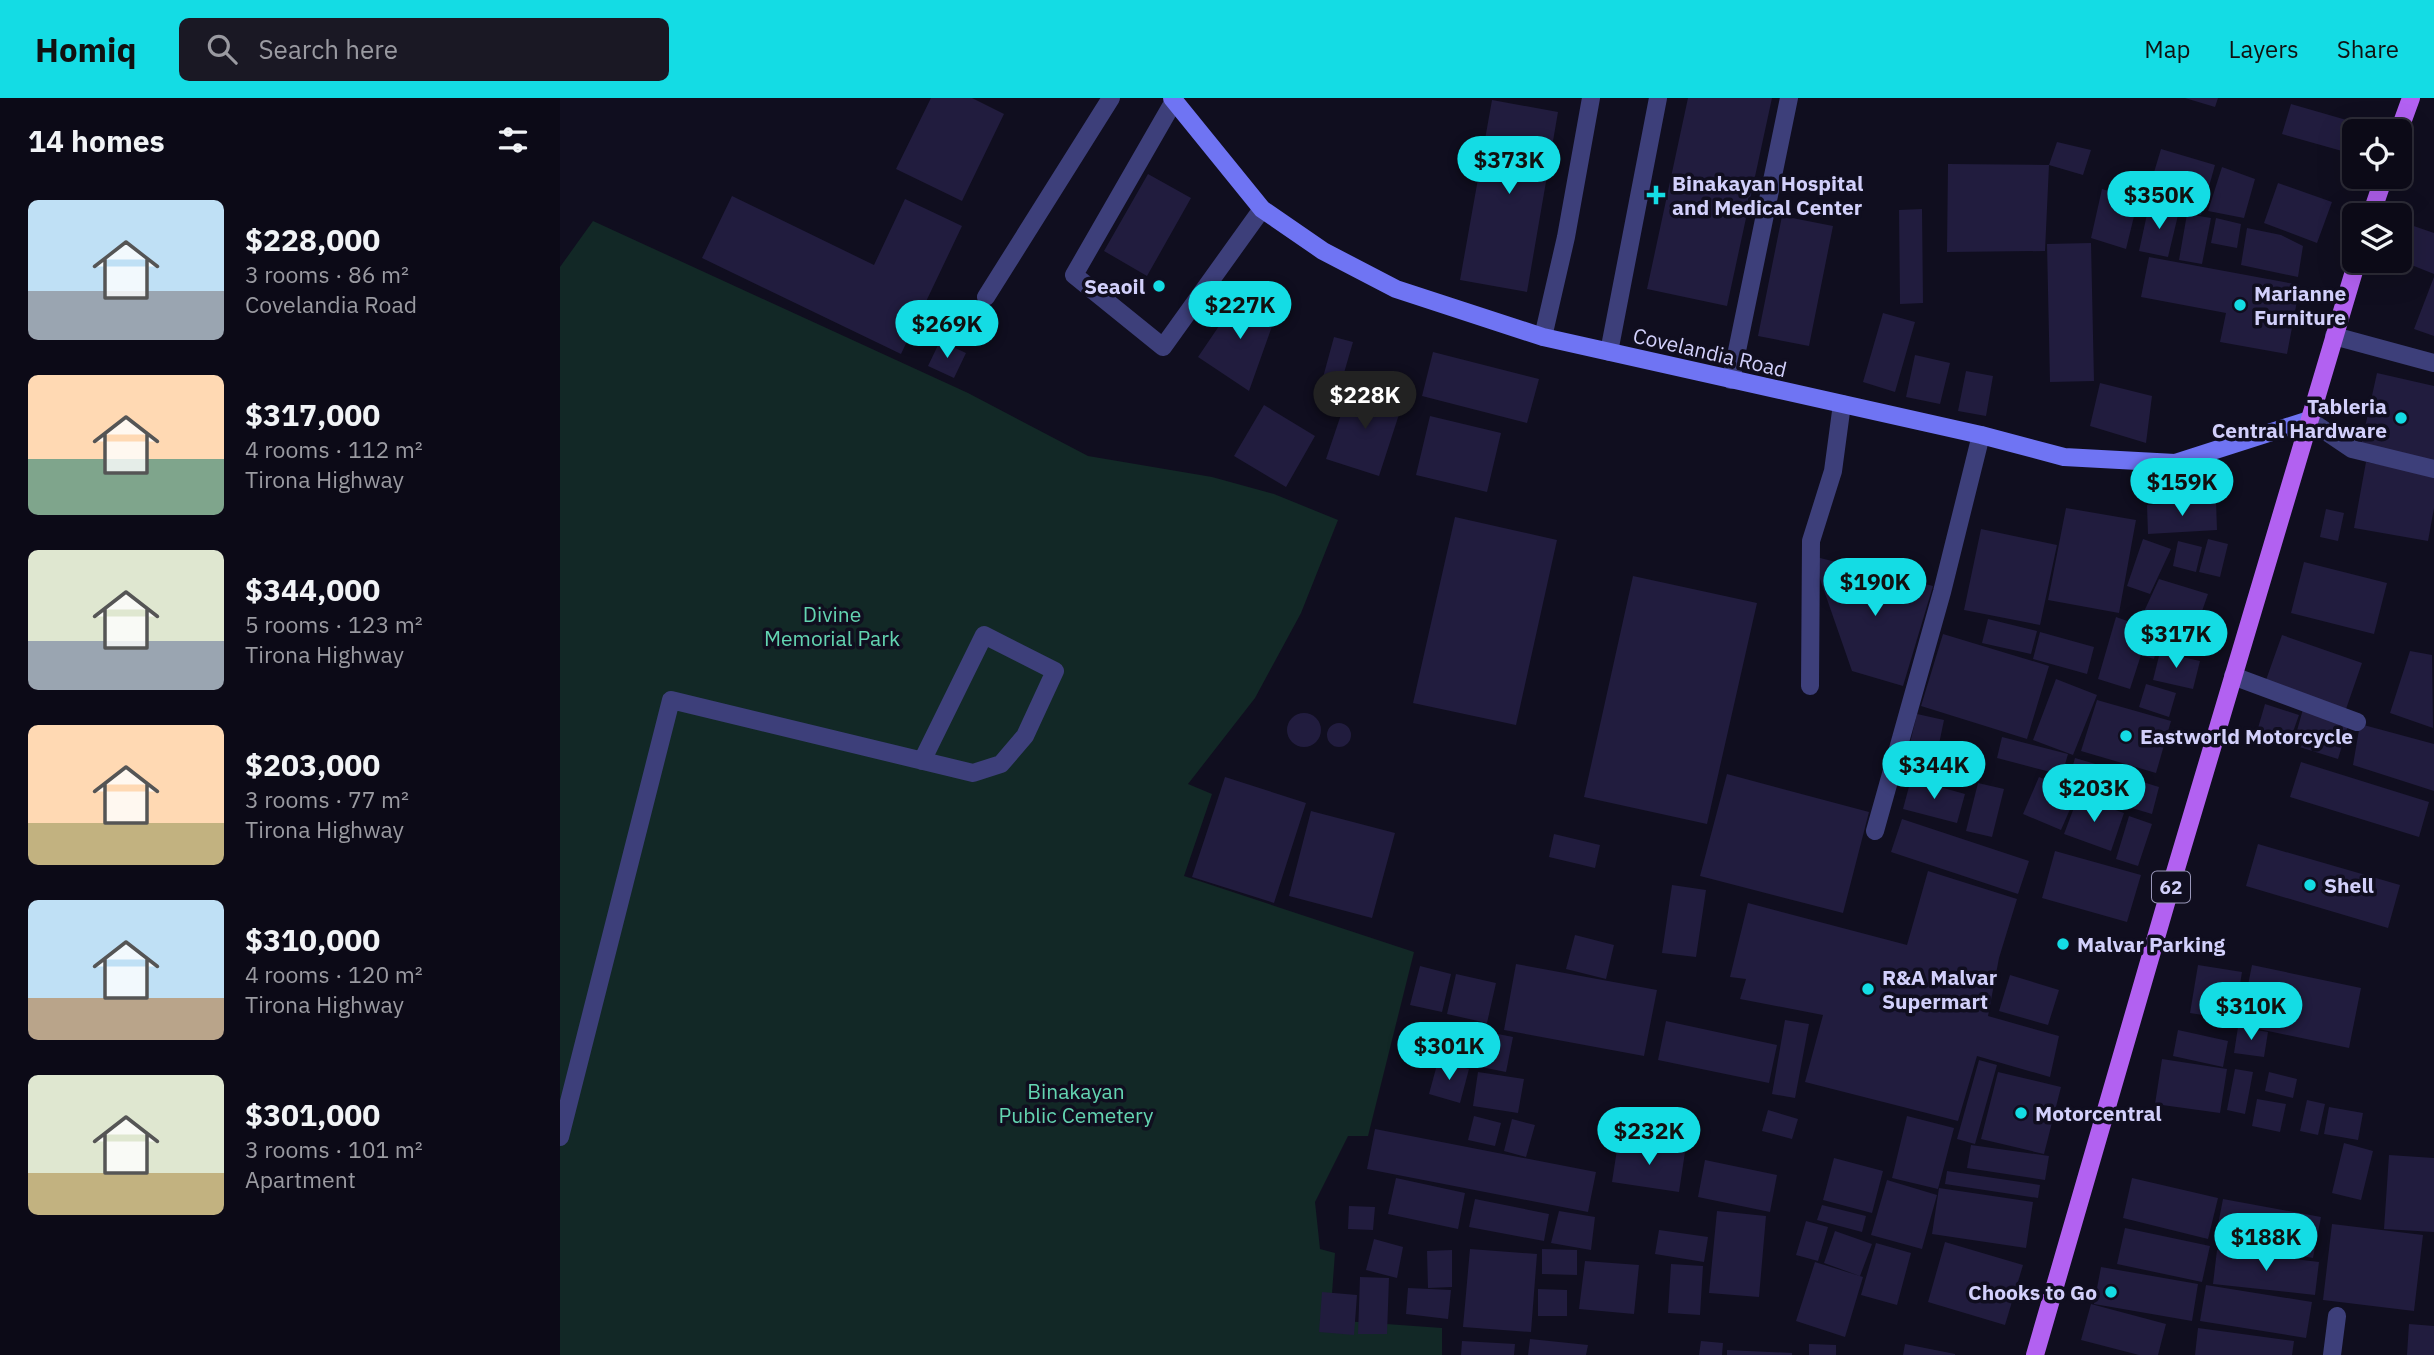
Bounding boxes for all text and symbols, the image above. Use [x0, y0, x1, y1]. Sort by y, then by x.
search box [179, 18, 669, 81]
text: Homiq [35, 28, 137, 71]
icon: search [203, 30, 241, 68]
text: Search here [259, 32, 398, 66]
text: Map [2144, 33, 2191, 65]
text: Layers [2229, 33, 2299, 65]
text: Share [2337, 33, 2399, 65]
map controls [2342, 119, 2412, 273]
button: locate [2342, 119, 2412, 189]
text: 14 homes [28, 121, 165, 160]
icon: filters [494, 121, 532, 159]
pin: $373K [1460, 136, 1558, 196]
text: $373K [1473, 144, 1545, 174]
place label: Binakayan Hospital and Medical Center [1672, 169, 1863, 221]
pin: $350K [2110, 172, 2208, 231]
text: $350K [2123, 179, 2195, 209]
marker: Binakayan Hospital and Medical Center [1646, 185, 1666, 205]
button: layers [2342, 203, 2412, 273]
text: $228,000 [245, 220, 380, 259]
icon: home [84, 228, 168, 312]
text: 3 rooms · 86 m² [245, 259, 409, 289]
place label: Seaoil [1084, 272, 1145, 300]
marker: Seaoil [1151, 278, 1167, 294]
place label: Marianne Furniture [2254, 279, 2347, 331]
pin: $227K [1191, 282, 1289, 341]
text: Covelandia Road [245, 289, 417, 319]
text: $227K [1204, 289, 1276, 319]
marker: Marianne Furniture [2232, 297, 2248, 313]
pin: $269K [898, 300, 996, 360]
text: $269K [911, 308, 983, 338]
street label: Covelandia Road [1630, 321, 1790, 383]
pin: $228K [1316, 372, 1414, 431]
text: $228K [1329, 379, 1401, 409]
place label: Tableria Central Hardware [2212, 392, 2387, 444]
text: $317,000 [245, 395, 380, 434]
icon: home [84, 403, 168, 487]
marker: Tableria Central Hardware [2393, 410, 2409, 426]
text: 4 rooms · 112 m² [245, 434, 423, 464]
pin: $159K [2133, 458, 2231, 518]
text: Tirona Highway [245, 464, 404, 494]
text: $159K [2146, 466, 2218, 496]
pin: $190K [1826, 559, 1924, 618]
text: $190K [1839, 566, 1911, 596]
text: $344,000 [245, 570, 380, 609]
icon: home [84, 578, 168, 662]
park label: Divine Memorial Park [764, 600, 900, 652]
text: 5 rooms · 123 m² [245, 609, 423, 639]
pin: $317K [2127, 610, 2225, 670]
text: $317K [2140, 618, 2212, 648]
text: Tirona Highway [245, 639, 404, 669]
place label: Eastworld Motorcycle [2140, 722, 2353, 750]
marker: Eastworld Motorcycle [2118, 728, 2134, 744]
pin: $344K [1885, 742, 1983, 801]
text: $203,000 [245, 745, 380, 784]
text: $344K [1898, 749, 1970, 779]
icon: home [84, 753, 168, 837]
pin: $203K [2045, 764, 2143, 824]
text: $203K [2058, 772, 2130, 802]
text: 3 rooms · 77 m² [245, 784, 409, 814]
text: Tirona Highway [245, 814, 404, 844]
place label: Shell [2324, 871, 2374, 899]
road number: 62 [2152, 872, 2190, 902]
marker: Shell [2302, 877, 2318, 893]
text: $310,000 [245, 920, 380, 959]
icon: home [84, 928, 168, 1012]
place label: Malvar Parking [2077, 930, 2225, 958]
marker: Malvar Parking [2055, 936, 2071, 952]
text: 4 rooms · 120 m² [245, 959, 423, 989]
place label: R&A Malvar Supermart [1882, 963, 1998, 1015]
marker: R&A Malvar Supermart [1860, 981, 1876, 997]
pin: $310K [2202, 982, 2300, 1042]
text: Tirona Highway [245, 989, 404, 1019]
text: $310K [2215, 990, 2287, 1020]
pin: $301K [1400, 1023, 1498, 1082]
text: $301K [1413, 1030, 1485, 1060]
park label: Binakayan Public Cemetery [999, 1077, 1154, 1129]
text: $301,000 [245, 1095, 380, 1134]
place label: Motorcentral [2035, 1099, 2162, 1127]
icon: home [84, 1103, 168, 1187]
marker: Motorcentral [2013, 1105, 2029, 1121]
pin: $232K [1600, 1108, 1698, 1167]
text: $232K [1613, 1115, 1685, 1145]
text: 3 rooms · 101 m² [245, 1134, 423, 1164]
text: Apartment [245, 1164, 356, 1194]
pin: $188K [2217, 1214, 2315, 1273]
text: $188K [2230, 1221, 2302, 1251]
place label: Chooks to Go [1968, 1278, 2097, 1306]
marker: Chooks to Go [2103, 1284, 2119, 1300]

